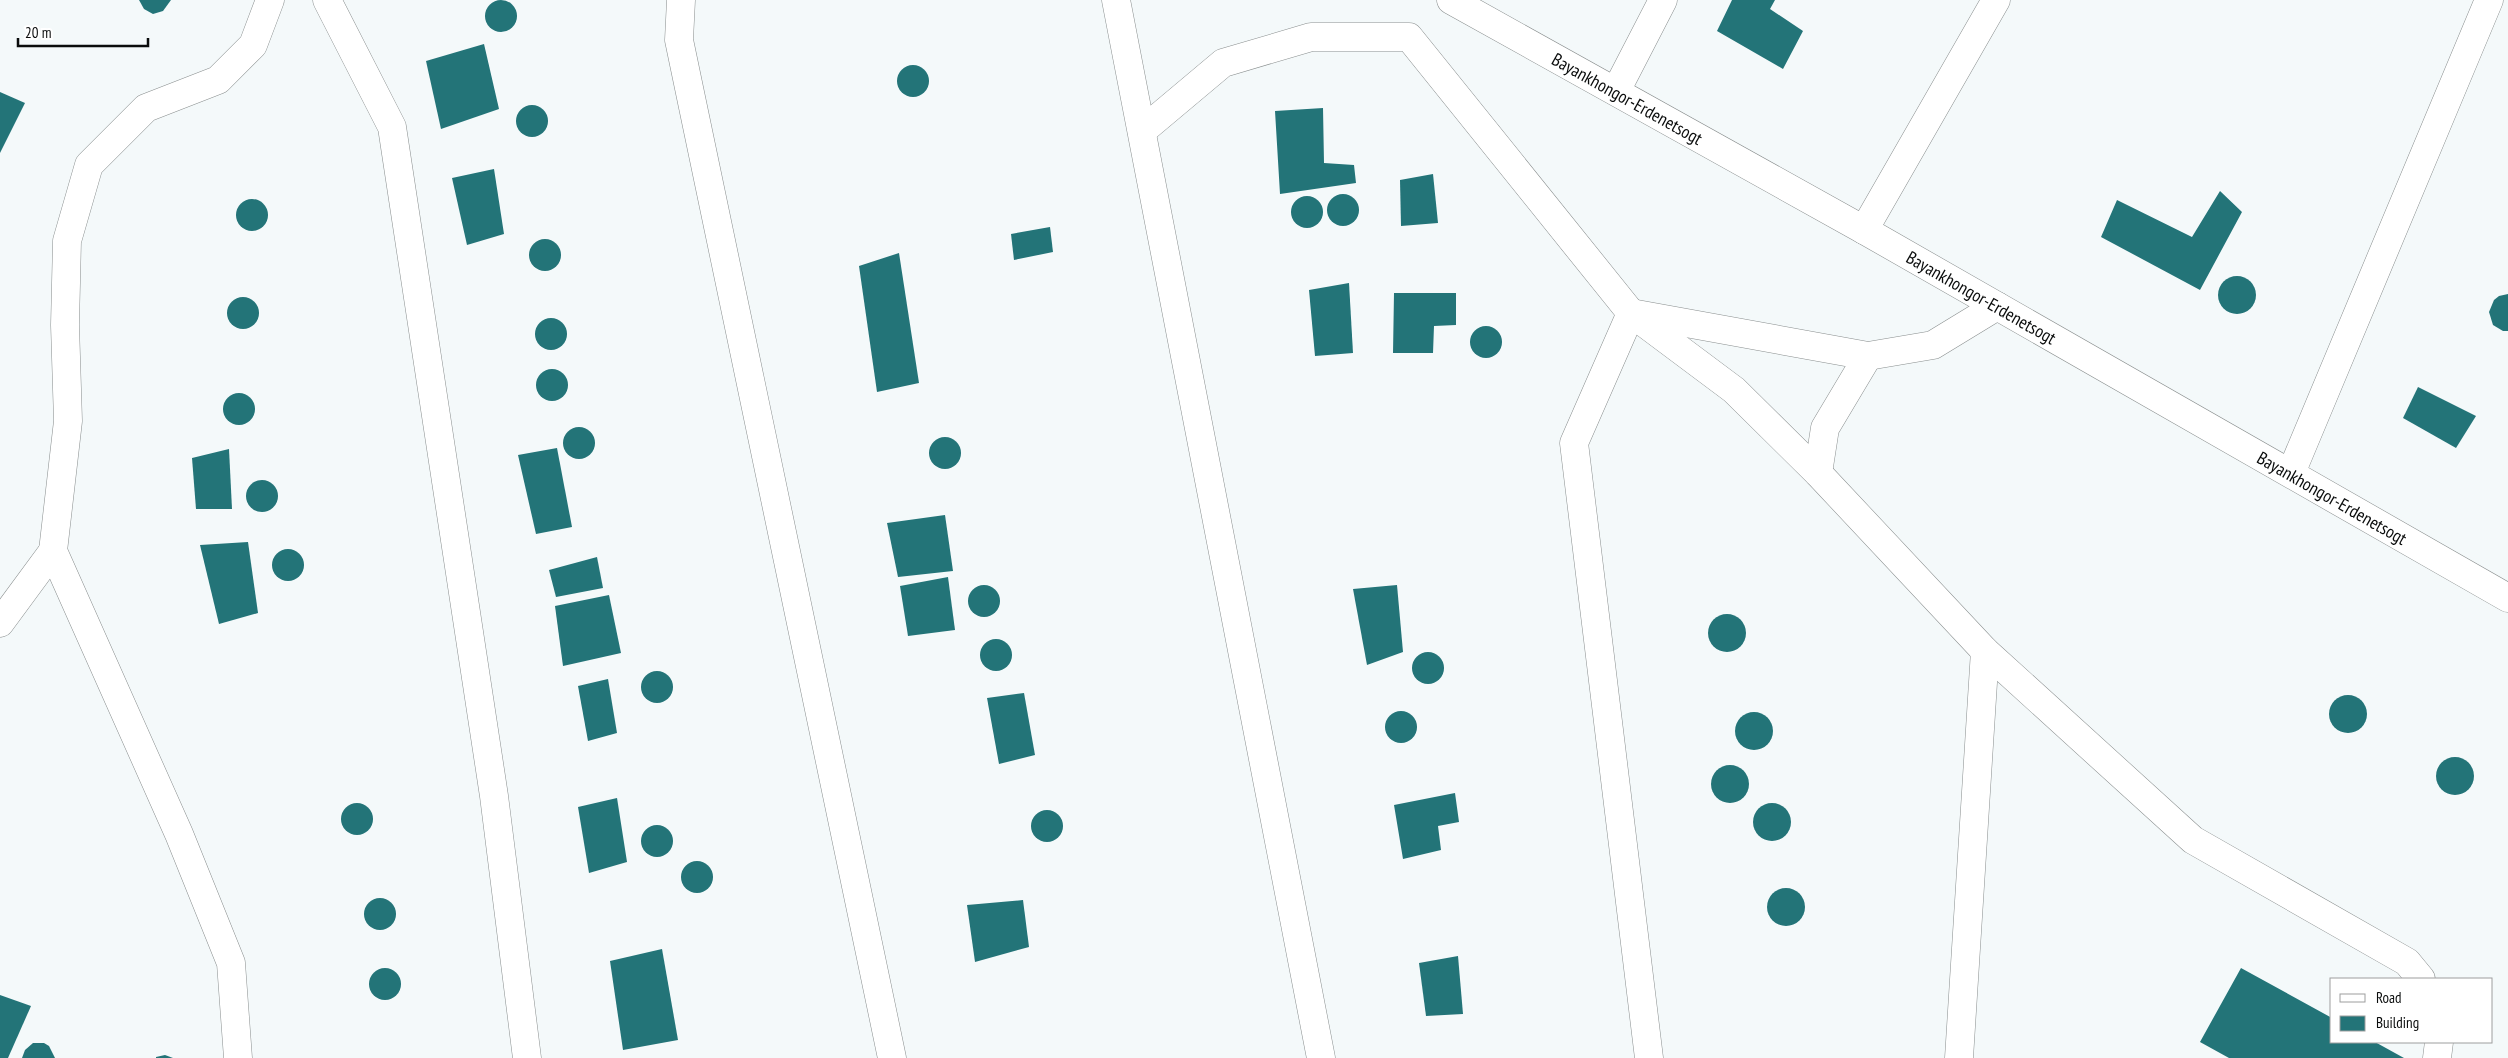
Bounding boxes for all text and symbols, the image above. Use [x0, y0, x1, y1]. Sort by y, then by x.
scale bar [18, 15, 148, 47]
text: 20 m [25, 23, 51, 42]
street label: Bayankhongor-Erdenetsogt [1548, 47, 1707, 149]
street label: Bayankhongor-Erdenetsogt [1902, 245, 2060, 349]
street label: Bayankhongor-Erdenetsogt [2253, 446, 2411, 549]
legend [2330, 978, 2493, 1043]
text: Road [2376, 988, 2402, 1007]
text: Building [2376, 1013, 2419, 1032]

